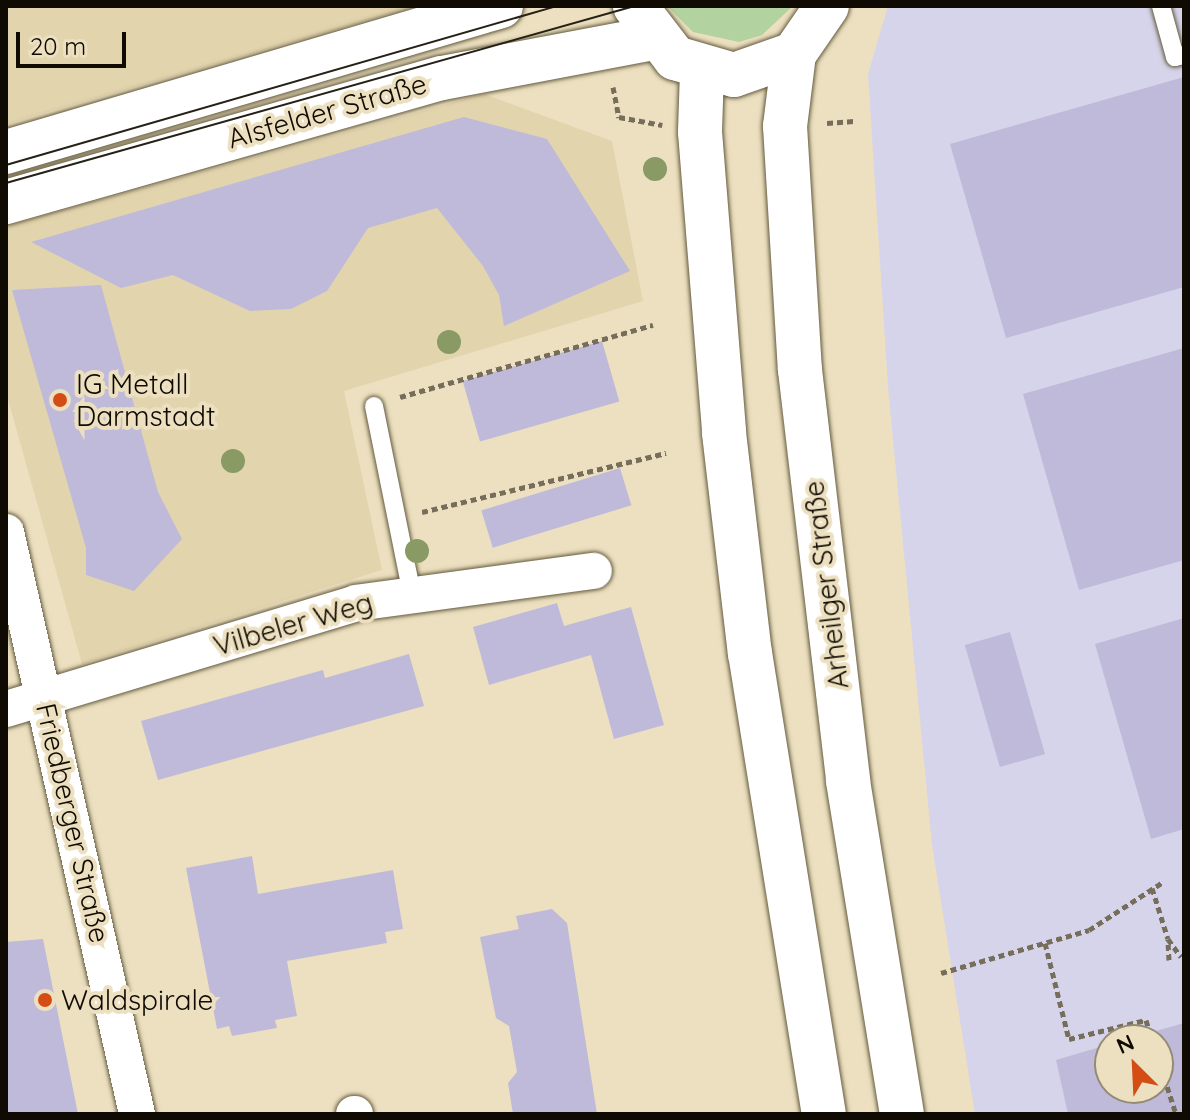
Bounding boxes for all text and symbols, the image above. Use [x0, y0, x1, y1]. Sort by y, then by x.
scale bar [20, 16, 130, 66]
text: 20 m [30, 31, 86, 61]
street label: Alsfelder Straße [224, 67, 430, 155]
place label: IG Metall Darmstadt [76, 367, 215, 433]
marker: IG Metall Darmstadt [51, 391, 69, 409]
street label: Arheilger Straße [797, 479, 855, 691]
street label: Vilbeler Weg [210, 585, 376, 663]
street label: Friedberger Straße [29, 700, 117, 946]
place label: Waldspirale [61, 983, 213, 1017]
marker: Waldspirale [36, 991, 54, 1009]
north arrow [1094, 1024, 1174, 1104]
text: N [1112, 1028, 1138, 1060]

